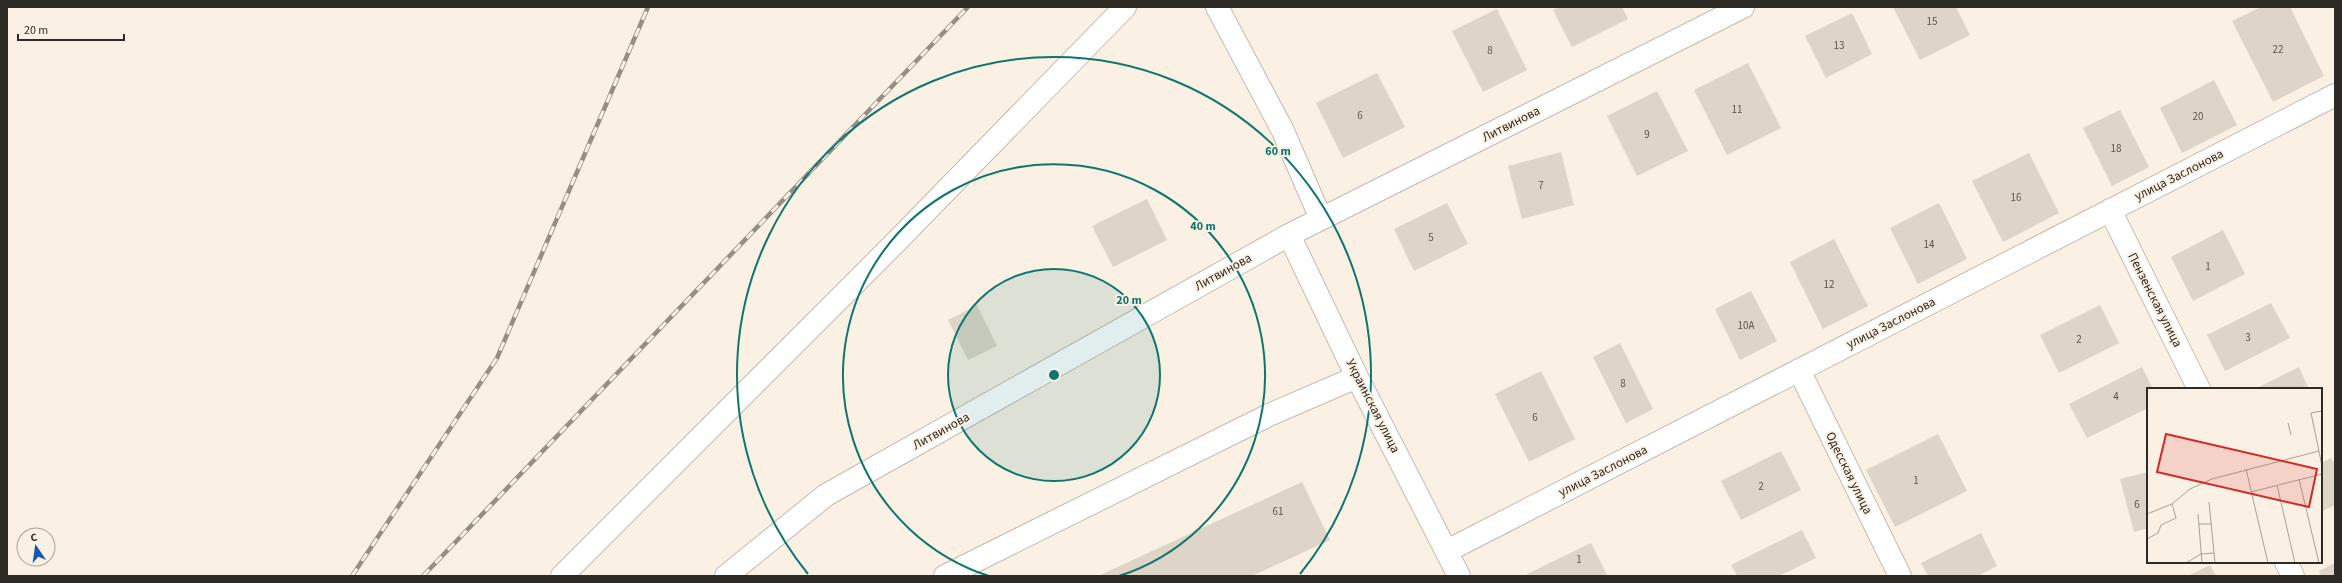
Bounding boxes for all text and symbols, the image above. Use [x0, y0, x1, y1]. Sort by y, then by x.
house number: 15 [1927, 14, 1937, 29]
scale bar [18, 16, 124, 42]
text: 20 m [24, 22, 48, 39]
house number: 13 [1834, 38, 1844, 53]
house number: 22 [2273, 42, 2283, 57]
house number: 8 [1487, 43, 1493, 58]
street label: Литвинова [1479, 102, 1543, 146]
house number: 11 [1732, 102, 1742, 117]
house number: 6 [1357, 108, 1363, 123]
house number: 20 [2193, 109, 2203, 124]
house number: 9 [1644, 127, 1650, 142]
house number: 18 [2111, 141, 2122, 156]
text: 60 m [1265, 143, 1291, 160]
street label: улица Заслонова [2131, 145, 2227, 205]
house number: 7 [1538, 178, 1544, 193]
house number: 16 [2011, 190, 2022, 205]
text: 40 m [1190, 218, 1216, 235]
house number: 5 [1428, 230, 1434, 245]
house number: 14 [1924, 237, 1935, 252]
street label: Литвинова [1191, 249, 1255, 295]
street label: Пензенская улица [2123, 250, 2187, 350]
house number: 1 [2205, 259, 2211, 274]
house number: 12 [1824, 277, 1834, 292]
text: 20 m [1116, 292, 1142, 309]
street label: улица Заслонова [1843, 293, 1939, 353]
house number: 10А [1738, 318, 1754, 333]
house number: 3 [2245, 330, 2251, 345]
house number: 2 [2076, 332, 2082, 347]
street label: Украинская улица [1342, 356, 1404, 456]
centre of rings [1047, 368, 1061, 382]
house number: 8 [1620, 376, 1626, 391]
inset map [2147, 388, 2322, 563]
house number: 4 [2113, 389, 2119, 404]
street label: Литвинова [909, 408, 973, 454]
house number: 6 [1532, 410, 1538, 425]
street label: Одесская улица [1821, 429, 1877, 517]
street label: улица Заслонова [1555, 441, 1651, 501]
house number: 1 [1913, 473, 1919, 488]
house number: 2 [1758, 479, 1764, 494]
house number: 6 [2134, 497, 2140, 512]
house number: 61 [1273, 504, 1283, 519]
north arrow [16, 527, 56, 567]
text: С [29, 530, 39, 546]
house number: 1 [1576, 552, 1582, 567]

